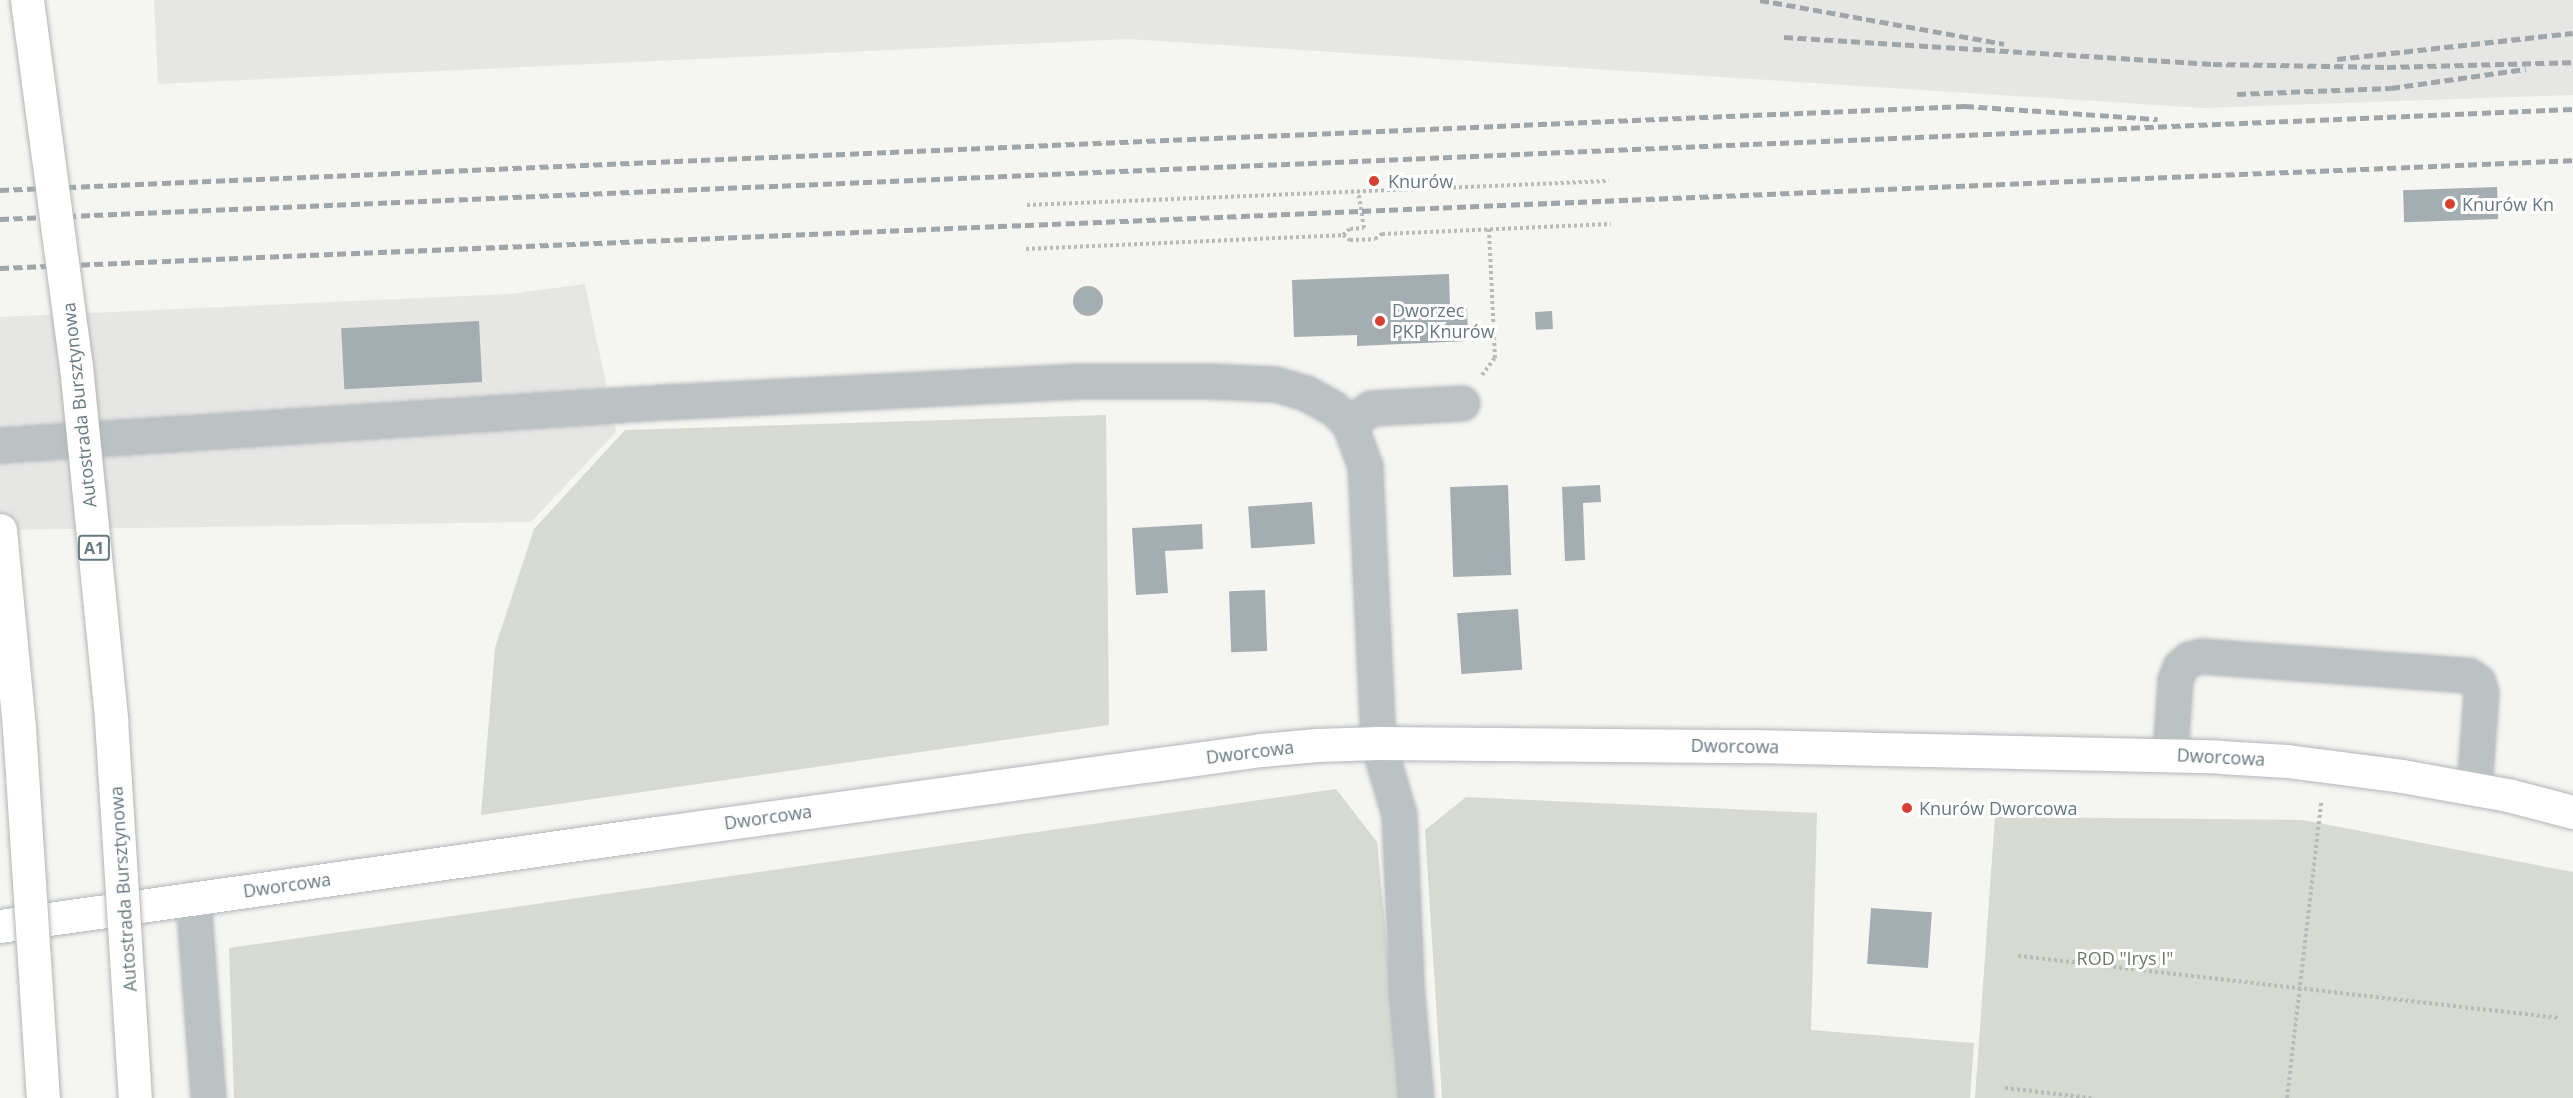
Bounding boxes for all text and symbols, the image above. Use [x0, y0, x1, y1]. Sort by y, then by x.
place label: Knurów [1388, 170, 1453, 192]
marker: Knurów [1365, 172, 1383, 190]
place label: Knurów Kn [2462, 193, 2554, 215]
marker: Knurów Kn [2443, 197, 2457, 211]
place label: Dworzec PKP Knurów [1392, 300, 1495, 342]
street label: Autostrada Bursztynowa [57, 301, 101, 509]
marker: Dworzec PKP Knurów [1373, 314, 1387, 328]
road number: A1 [78, 535, 110, 561]
street label: Dworcowa [1691, 734, 1779, 758]
street label: Dworcowa [1205, 736, 1295, 768]
street label: Dworcowa [2176, 744, 2266, 770]
street label: Autostrada Bursztynowa [105, 785, 141, 993]
place label: Knurów Dworcowa [1919, 797, 2078, 819]
street label: Dworcowa [723, 800, 813, 834]
marker: Knurów Dworcowa [1900, 801, 1914, 815]
street label: Dworcowa [242, 868, 332, 902]
park label: ROD "Irys I" [2077, 947, 2173, 969]

